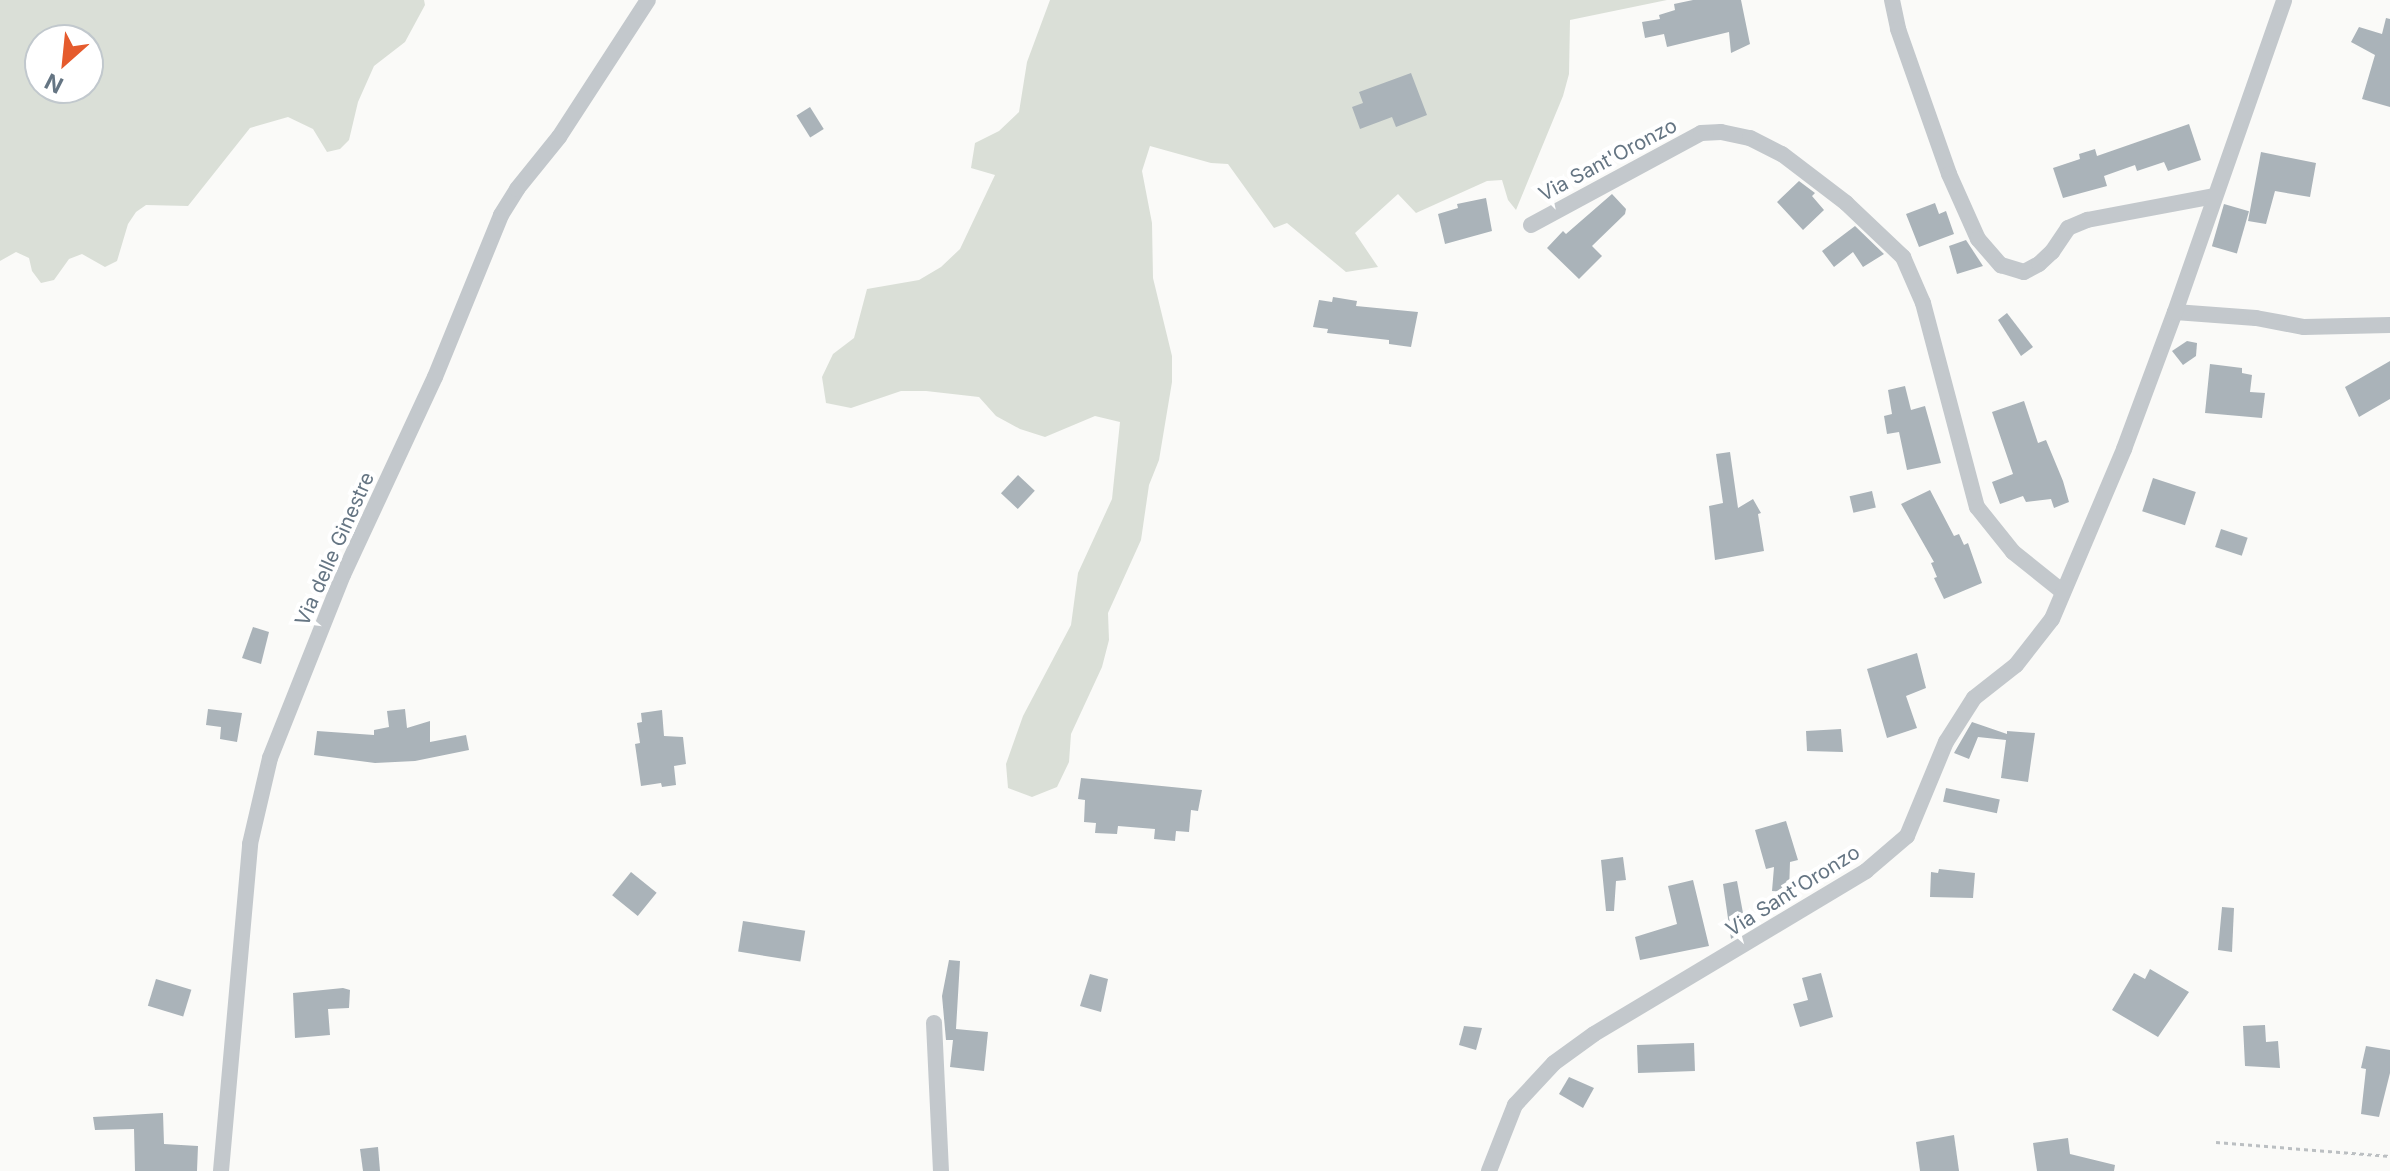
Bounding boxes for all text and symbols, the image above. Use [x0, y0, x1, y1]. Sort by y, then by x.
north arrow [24, 24, 104, 104]
text: N [41, 68, 67, 99]
street label: Via Sant'Oronzo [1535, 113, 1681, 207]
street label: Via delle Ginestre [290, 468, 380, 630]
street label: Via Sant'Oronzo [1722, 840, 1864, 942]

